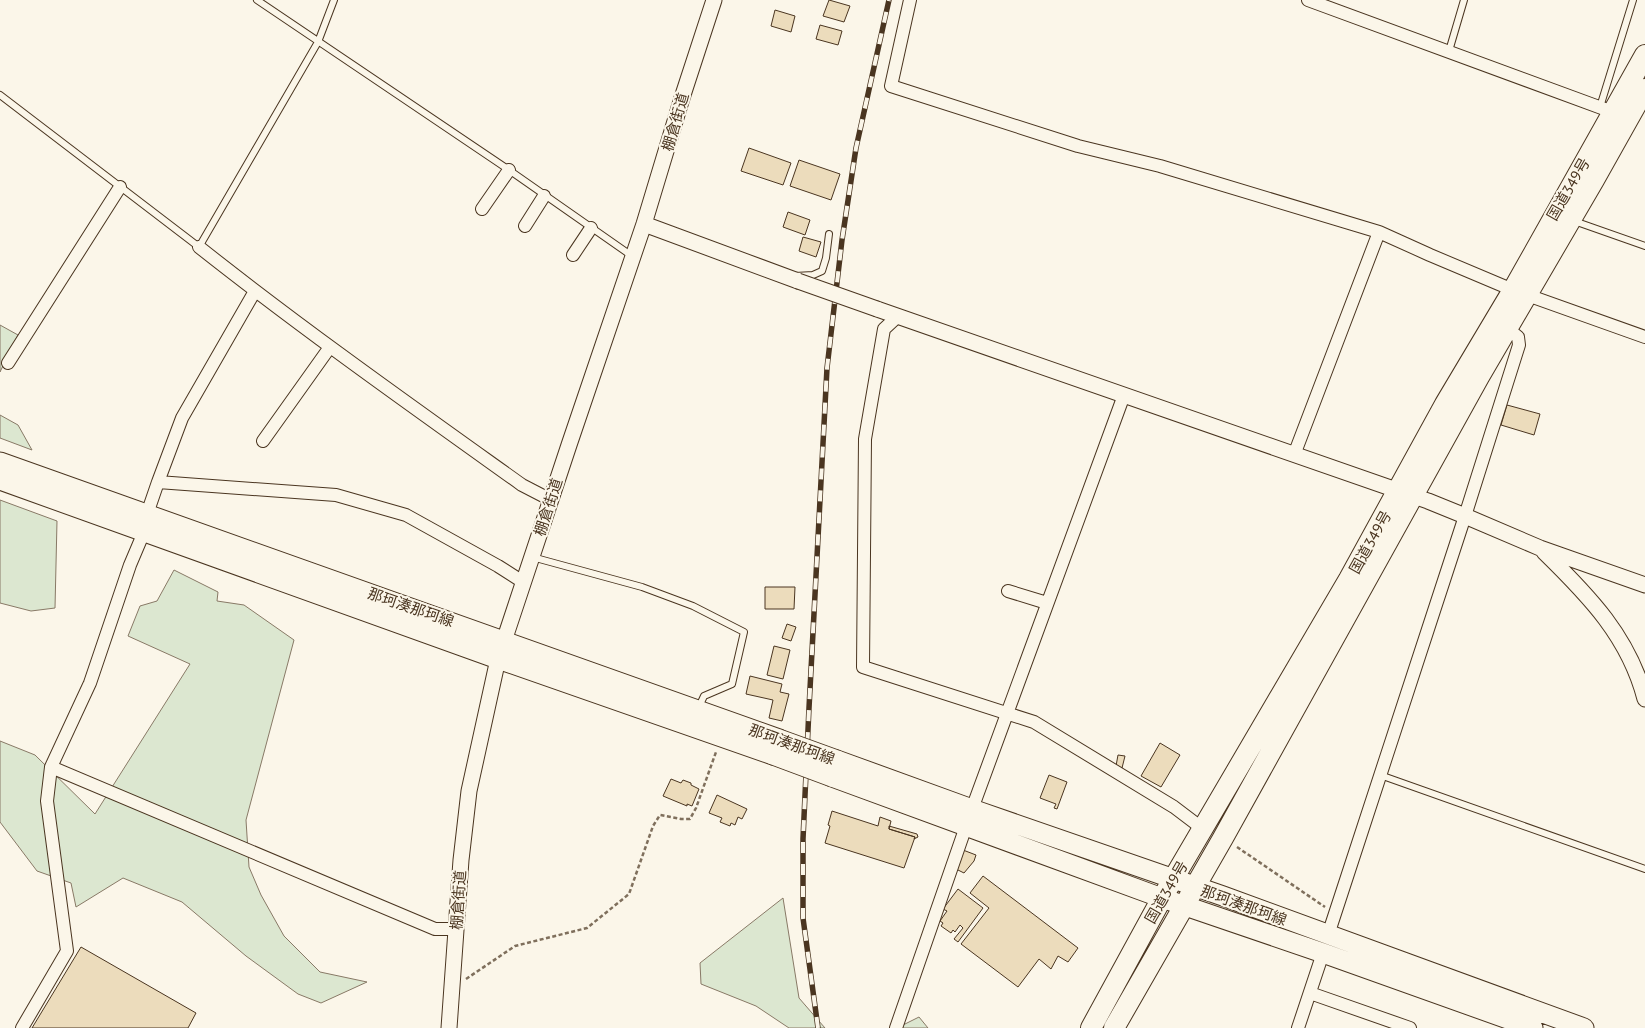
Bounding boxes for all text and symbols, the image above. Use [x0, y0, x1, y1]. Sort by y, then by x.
street label: 棚倉街道 [658, 91, 692, 153]
street label: 国道349号 [1542, 154, 1594, 224]
street label: 棚倉街道 [530, 476, 566, 538]
street label: 国道349号 [1345, 507, 1395, 577]
street label: 那珂湊那珂線 [365, 583, 457, 631]
street label: 那珂湊那珂線 [746, 720, 838, 768]
street label: 国道349号 [1140, 857, 1192, 927]
street label: 棚倉街道 [446, 869, 470, 931]
street label: 那珂湊那珂線 [1198, 881, 1290, 929]

